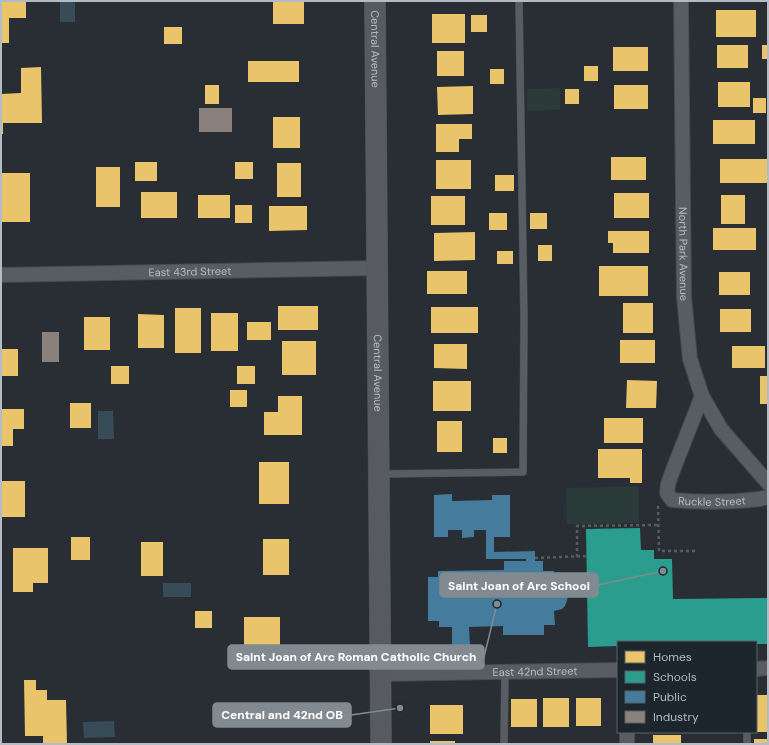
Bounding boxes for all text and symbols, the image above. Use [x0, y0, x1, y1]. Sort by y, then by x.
street label: Central Avenue [368, 10, 383, 88]
street label: North Park Avenue [676, 207, 691, 302]
street label: East 43rd Street [148, 264, 232, 279]
street label: Central Avenue [371, 334, 385, 412]
street label: Ruckle Street [678, 493, 746, 509]
callout: Saint Joan of Arc School [440, 573, 598, 597]
text: Saint Joan of Arc School [448, 578, 590, 594]
legend [617, 641, 757, 733]
callout: Saint Joan of Arc Roman Catholic Church [228, 645, 484, 669]
text: Saint Joan of Arc Roman Catholic Church [236, 649, 476, 665]
text: Homes [653, 649, 692, 665]
street label: East 42nd Street [492, 664, 578, 679]
text: Schools [653, 669, 697, 685]
text: Public [653, 689, 687, 705]
callout: Central and 42nd OB [213, 703, 351, 727]
text: Central and 42nd OB [221, 707, 343, 723]
text: Industry [653, 709, 699, 725]

